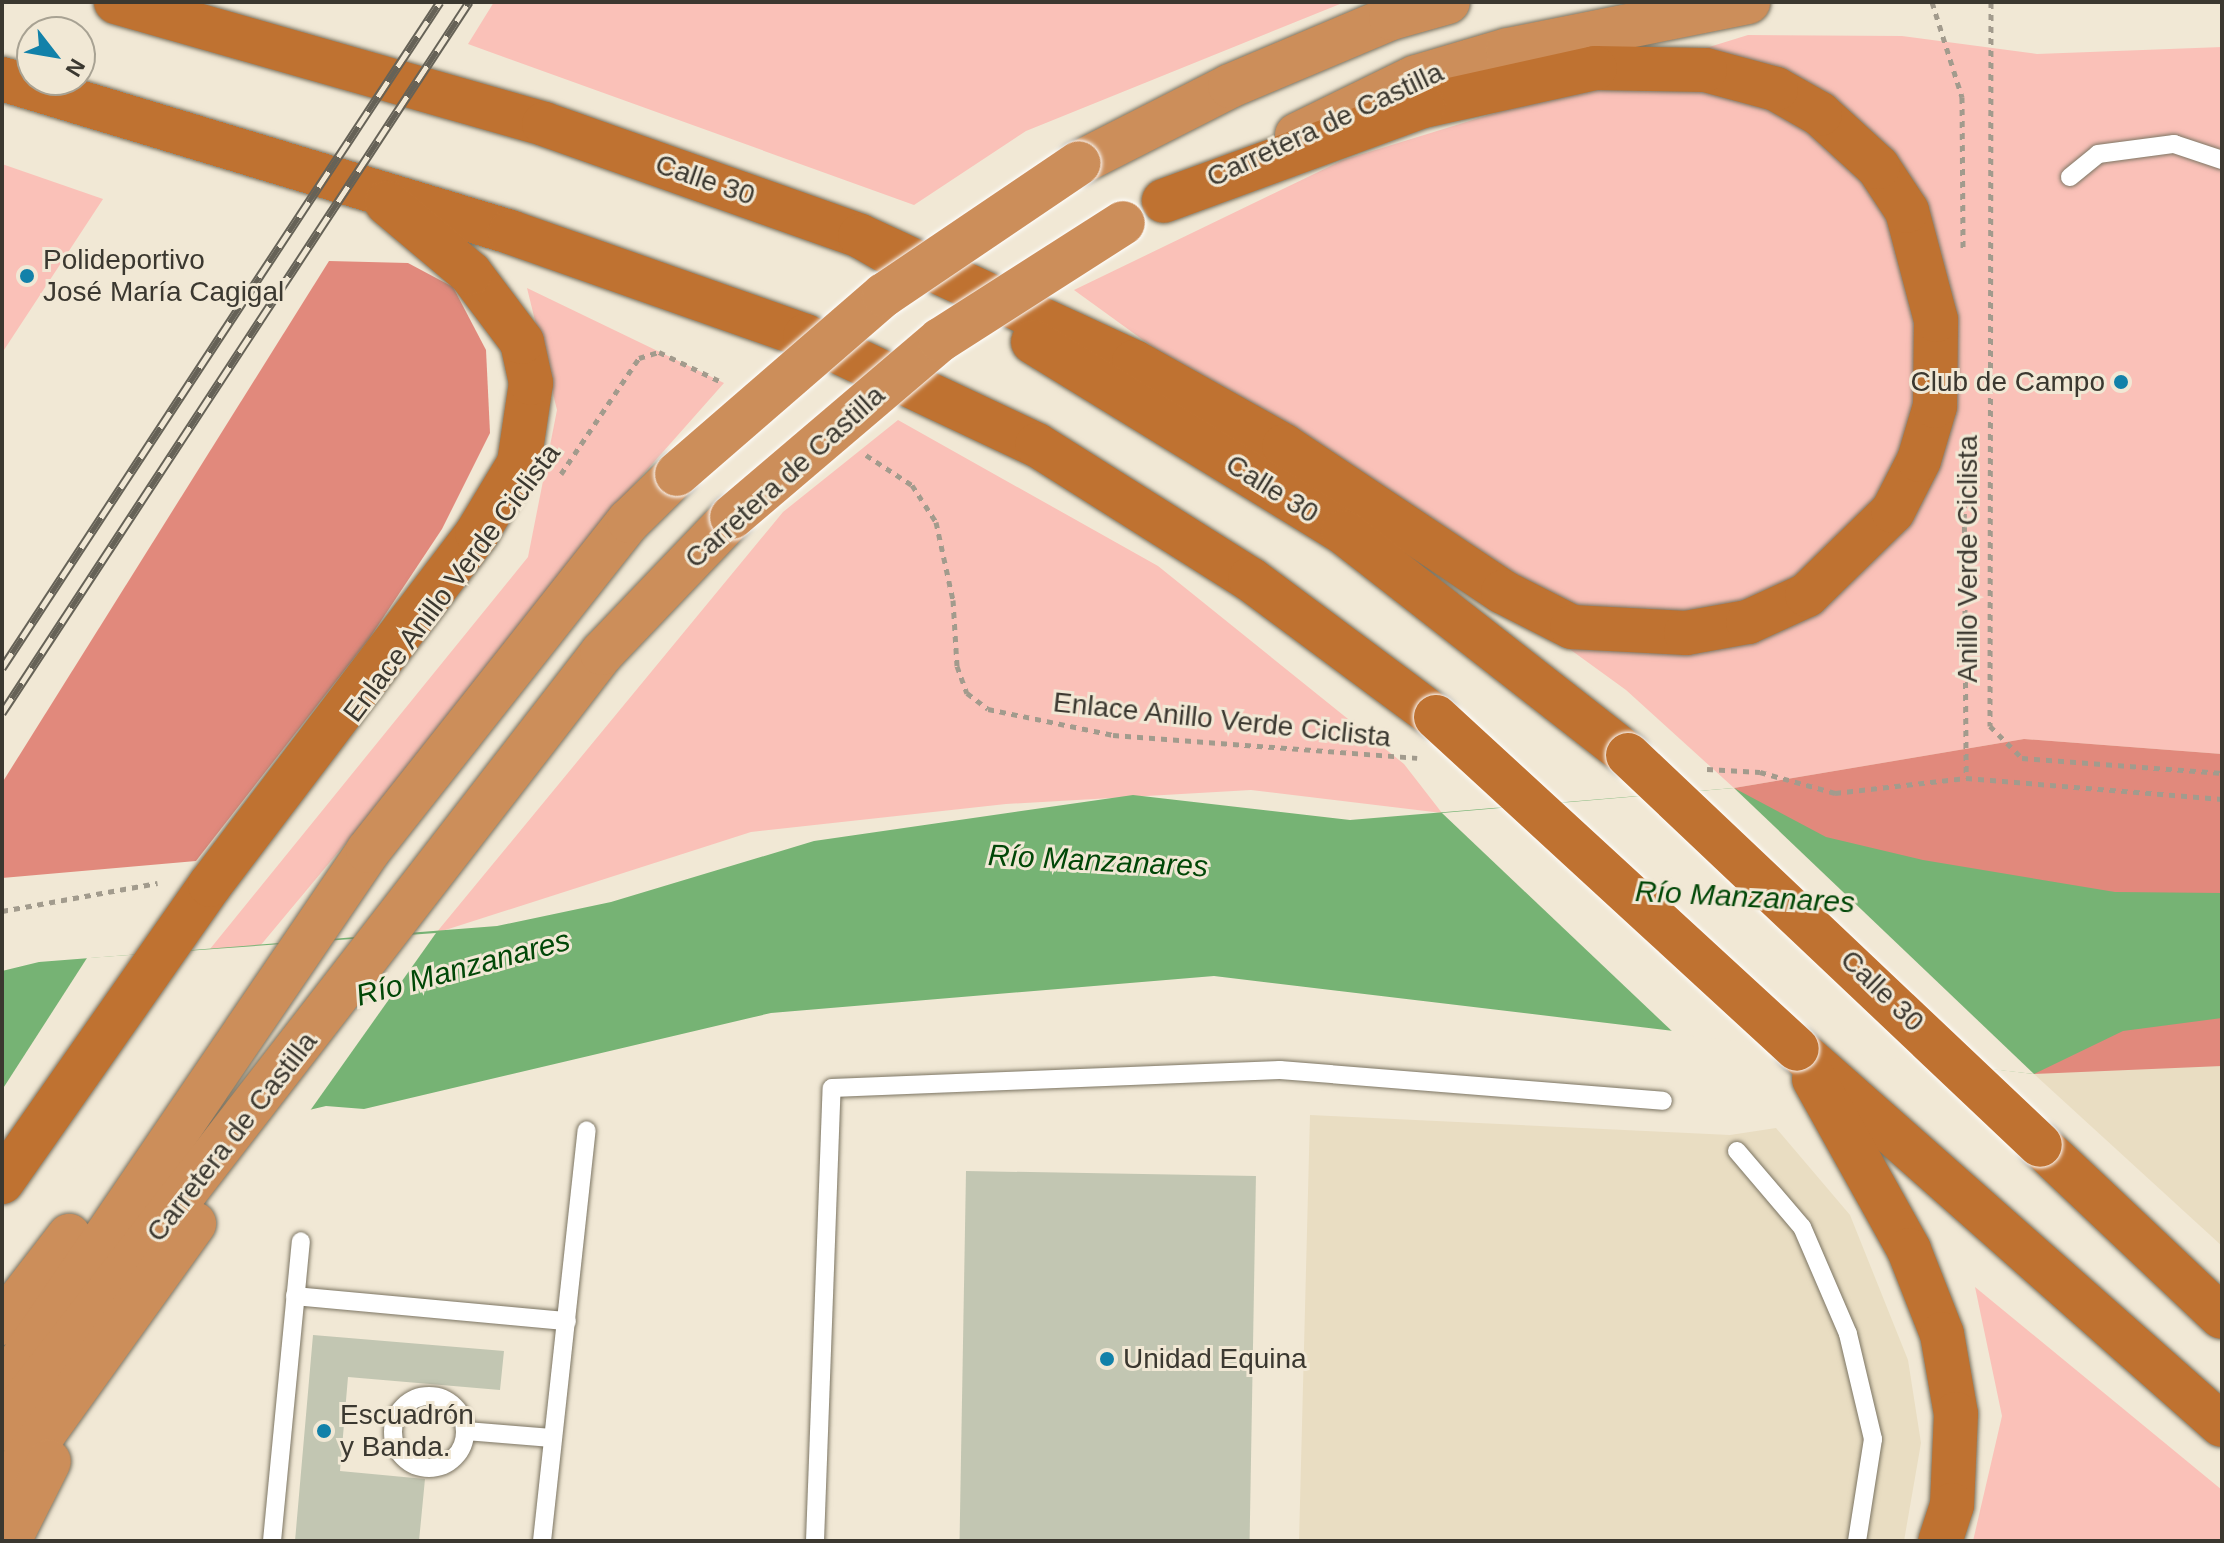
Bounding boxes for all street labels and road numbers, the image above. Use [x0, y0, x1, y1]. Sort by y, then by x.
street label: Carretera de Castilla [1202, 56, 1448, 194]
street label: Calle 30 [651, 147, 759, 213]
street label: Carretera de Castilla [678, 379, 892, 575]
street label: Anillo Verde Ciclista [1951, 435, 1985, 683]
street label: Enlace Anillo Verde Ciclista [336, 437, 568, 729]
street label: Calle 30 [1220, 448, 1324, 530]
street label: Enlace Anillo Verde Ciclista [1051, 685, 1393, 755]
street label: Calle 30 [1833, 943, 1931, 1039]
street label: Carretera de Castilla [140, 1025, 324, 1249]

